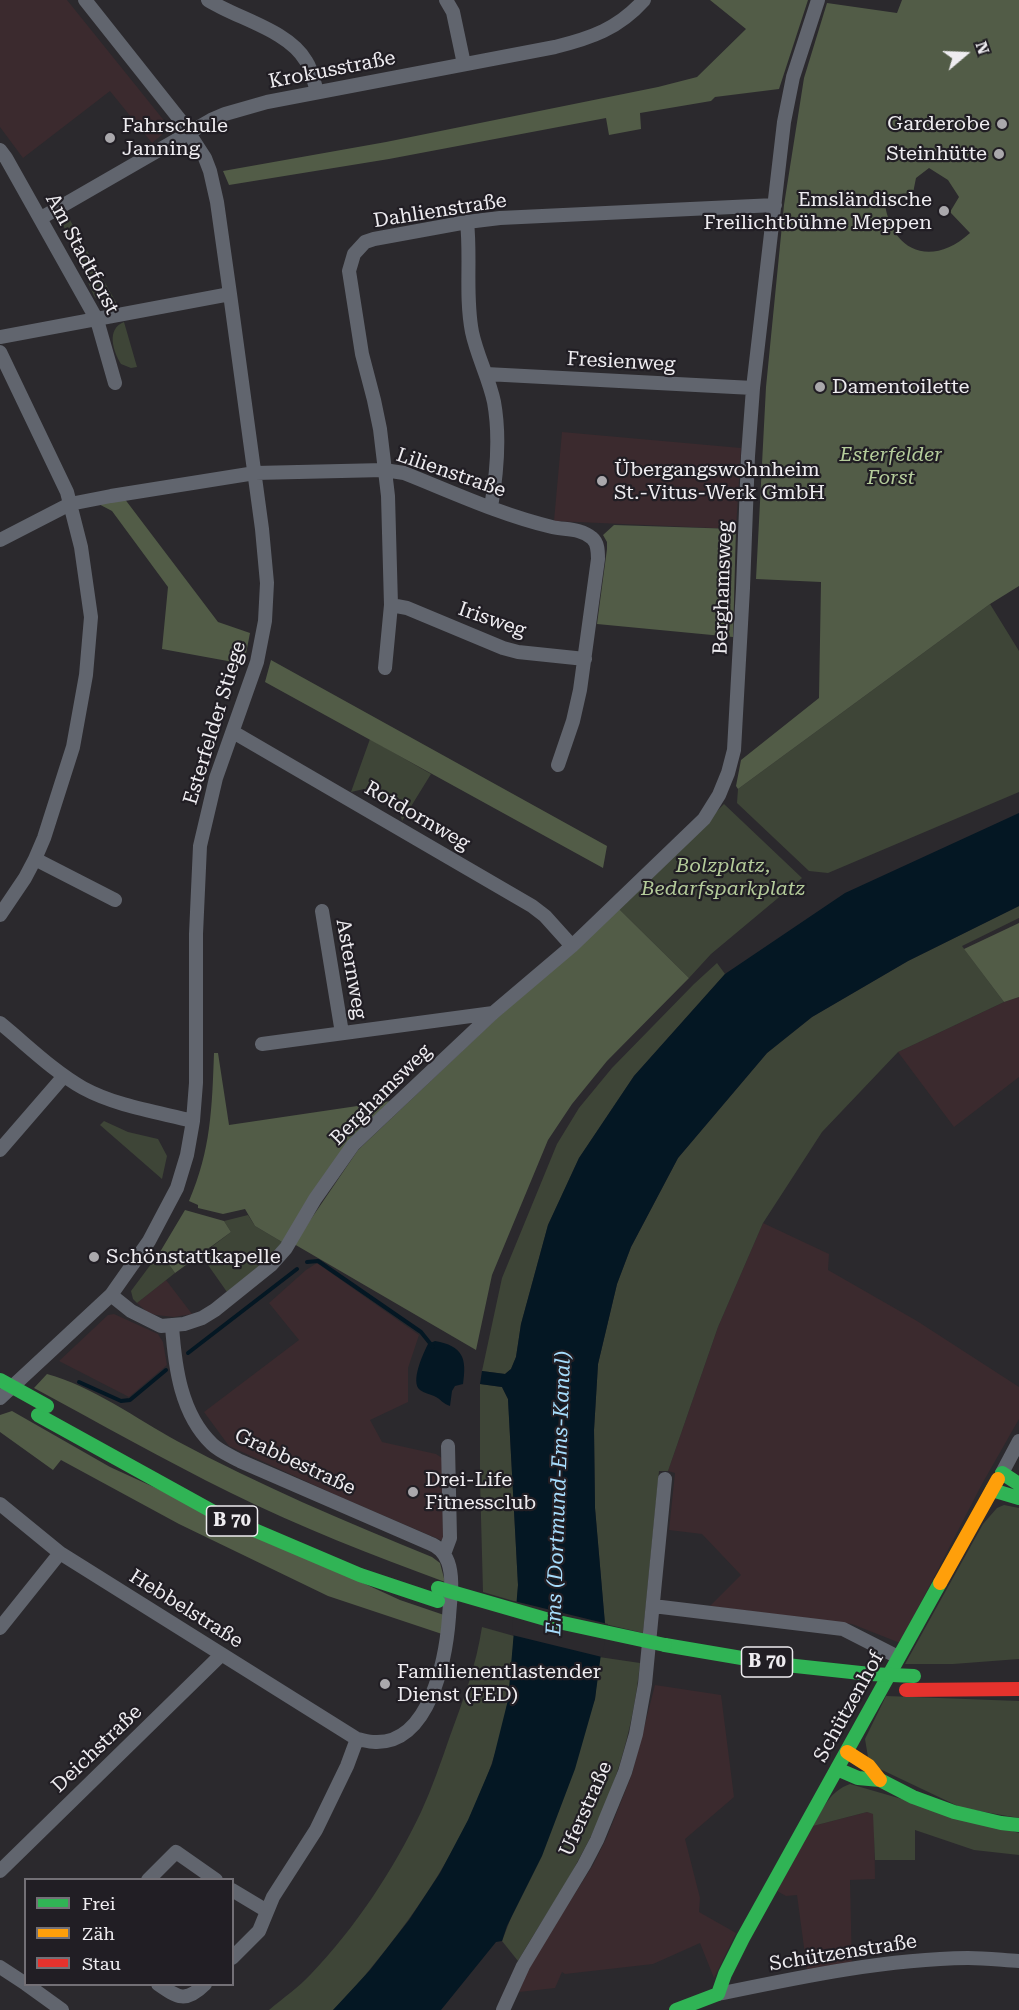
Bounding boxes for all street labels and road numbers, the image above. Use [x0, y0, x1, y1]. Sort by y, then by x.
street label: Krokusstraße [267, 46, 397, 94]
street label: Dahlienstraße [372, 189, 508, 233]
street label: Am Stadtforst [40, 190, 124, 318]
street label: Fresienweg [566, 347, 676, 377]
street label: Lilienstraße [393, 443, 509, 503]
street label: Berghamsweg [709, 521, 737, 655]
street label: Irisweg [455, 597, 529, 643]
street label: Esterfelder Stiege [179, 638, 251, 808]
street label: Rotdornweg [360, 776, 474, 856]
street label: Asternweg [330, 917, 372, 1021]
street label: Berghamsweg [325, 1039, 437, 1151]
street label: Grabbestraße [231, 1424, 359, 1500]
road number: B 70 [206, 1506, 258, 1536]
street label: Hebbelstraße [125, 1565, 247, 1653]
road number: B 70 [742, 1647, 792, 1677]
street label: Schützenhof [809, 1648, 889, 1766]
street label: Deichstraße [47, 1700, 147, 1798]
street label: Uferstraße [554, 1758, 618, 1860]
street label: Schützenstraße [767, 1929, 919, 1977]

